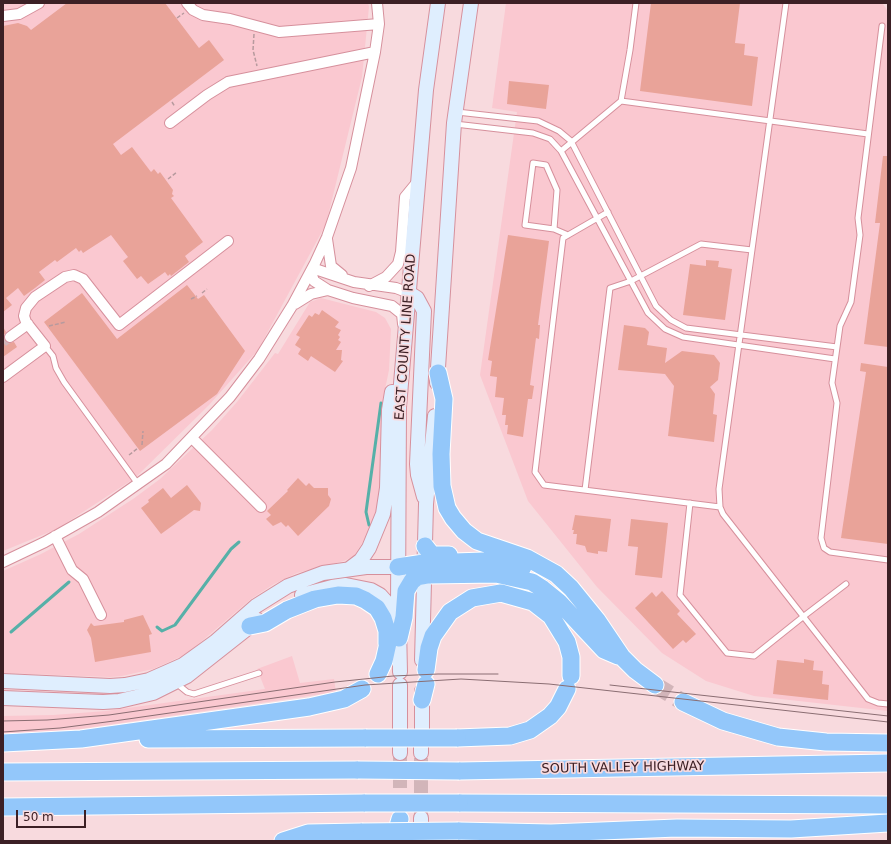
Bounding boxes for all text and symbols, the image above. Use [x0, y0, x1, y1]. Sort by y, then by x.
street label: EAST COUNTY LINE ROAD [392, 253, 420, 421]
street label: SOUTH VALLEY HIGHWAY [541, 759, 705, 777]
scale bar [18, 802, 88, 828]
text: 50 m [23, 810, 54, 824]

